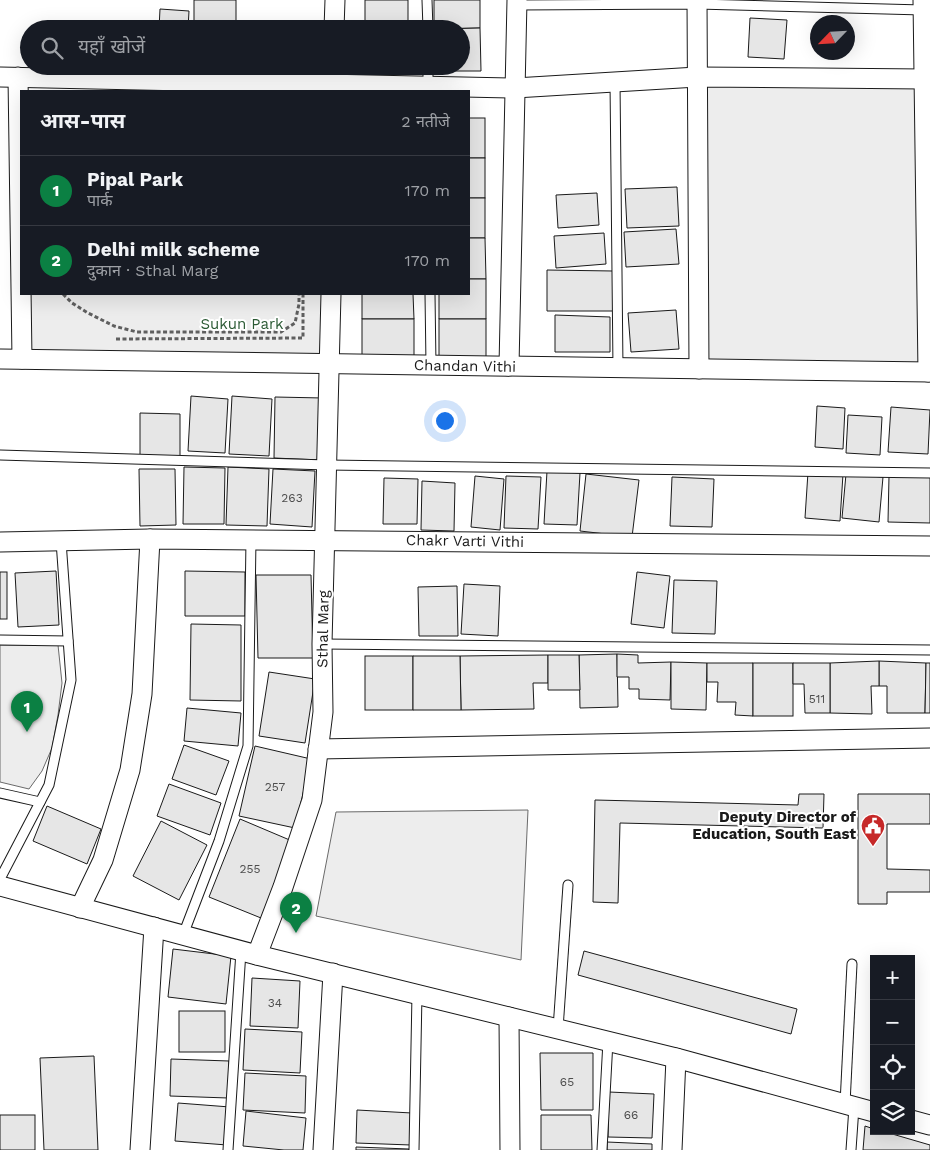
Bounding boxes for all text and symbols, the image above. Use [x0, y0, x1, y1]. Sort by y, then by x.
north arrow [810, 15, 855, 60]
search box [20, 20, 470, 75]
icon: search [38, 34, 66, 62]
text: यहाँ खोजें [78, 35, 145, 58]
text: आस-पास [40, 108, 125, 133]
text: 2 नतीजे [401, 112, 450, 131]
text: Pipal Park [87, 168, 183, 191]
text: 1 [53, 181, 59, 200]
text: 170 m [404, 181, 450, 200]
text: पार्क [87, 191, 113, 210]
text: Delhi milk scheme [87, 238, 260, 261]
text: 2 [51, 251, 61, 270]
text: 170 m [404, 251, 450, 270]
text: दुकान · Sthal Marg [87, 261, 218, 280]
park label: Sukun Park [200, 315, 284, 333]
street label: Chandan Vithi [414, 356, 516, 376]
your location [432, 408, 458, 434]
house number: 263 [281, 491, 303, 505]
street label: Chakr Varti Vithi [406, 531, 524, 551]
street label: Sthal Marg [313, 590, 333, 668]
pin: 1 [11, 691, 43, 732]
house number: 511 [809, 692, 825, 706]
house number: 257 [265, 780, 286, 794]
place label: Deputy Director of Education, South East [692, 808, 857, 843]
public building icon: Deputy Director of Education, South East [860, 813, 886, 847]
house number: 255 [240, 862, 260, 876]
pin: 2 [280, 892, 312, 933]
map controls [870, 955, 915, 1135]
button: + [870, 955, 915, 1000]
house number: 34 [268, 996, 282, 1010]
button: − [870, 1000, 915, 1045]
button: locate [870, 1045, 915, 1090]
house number: 65 [560, 1075, 574, 1089]
button: layers [870, 1090, 915, 1135]
house number: 66 [624, 1108, 638, 1122]

